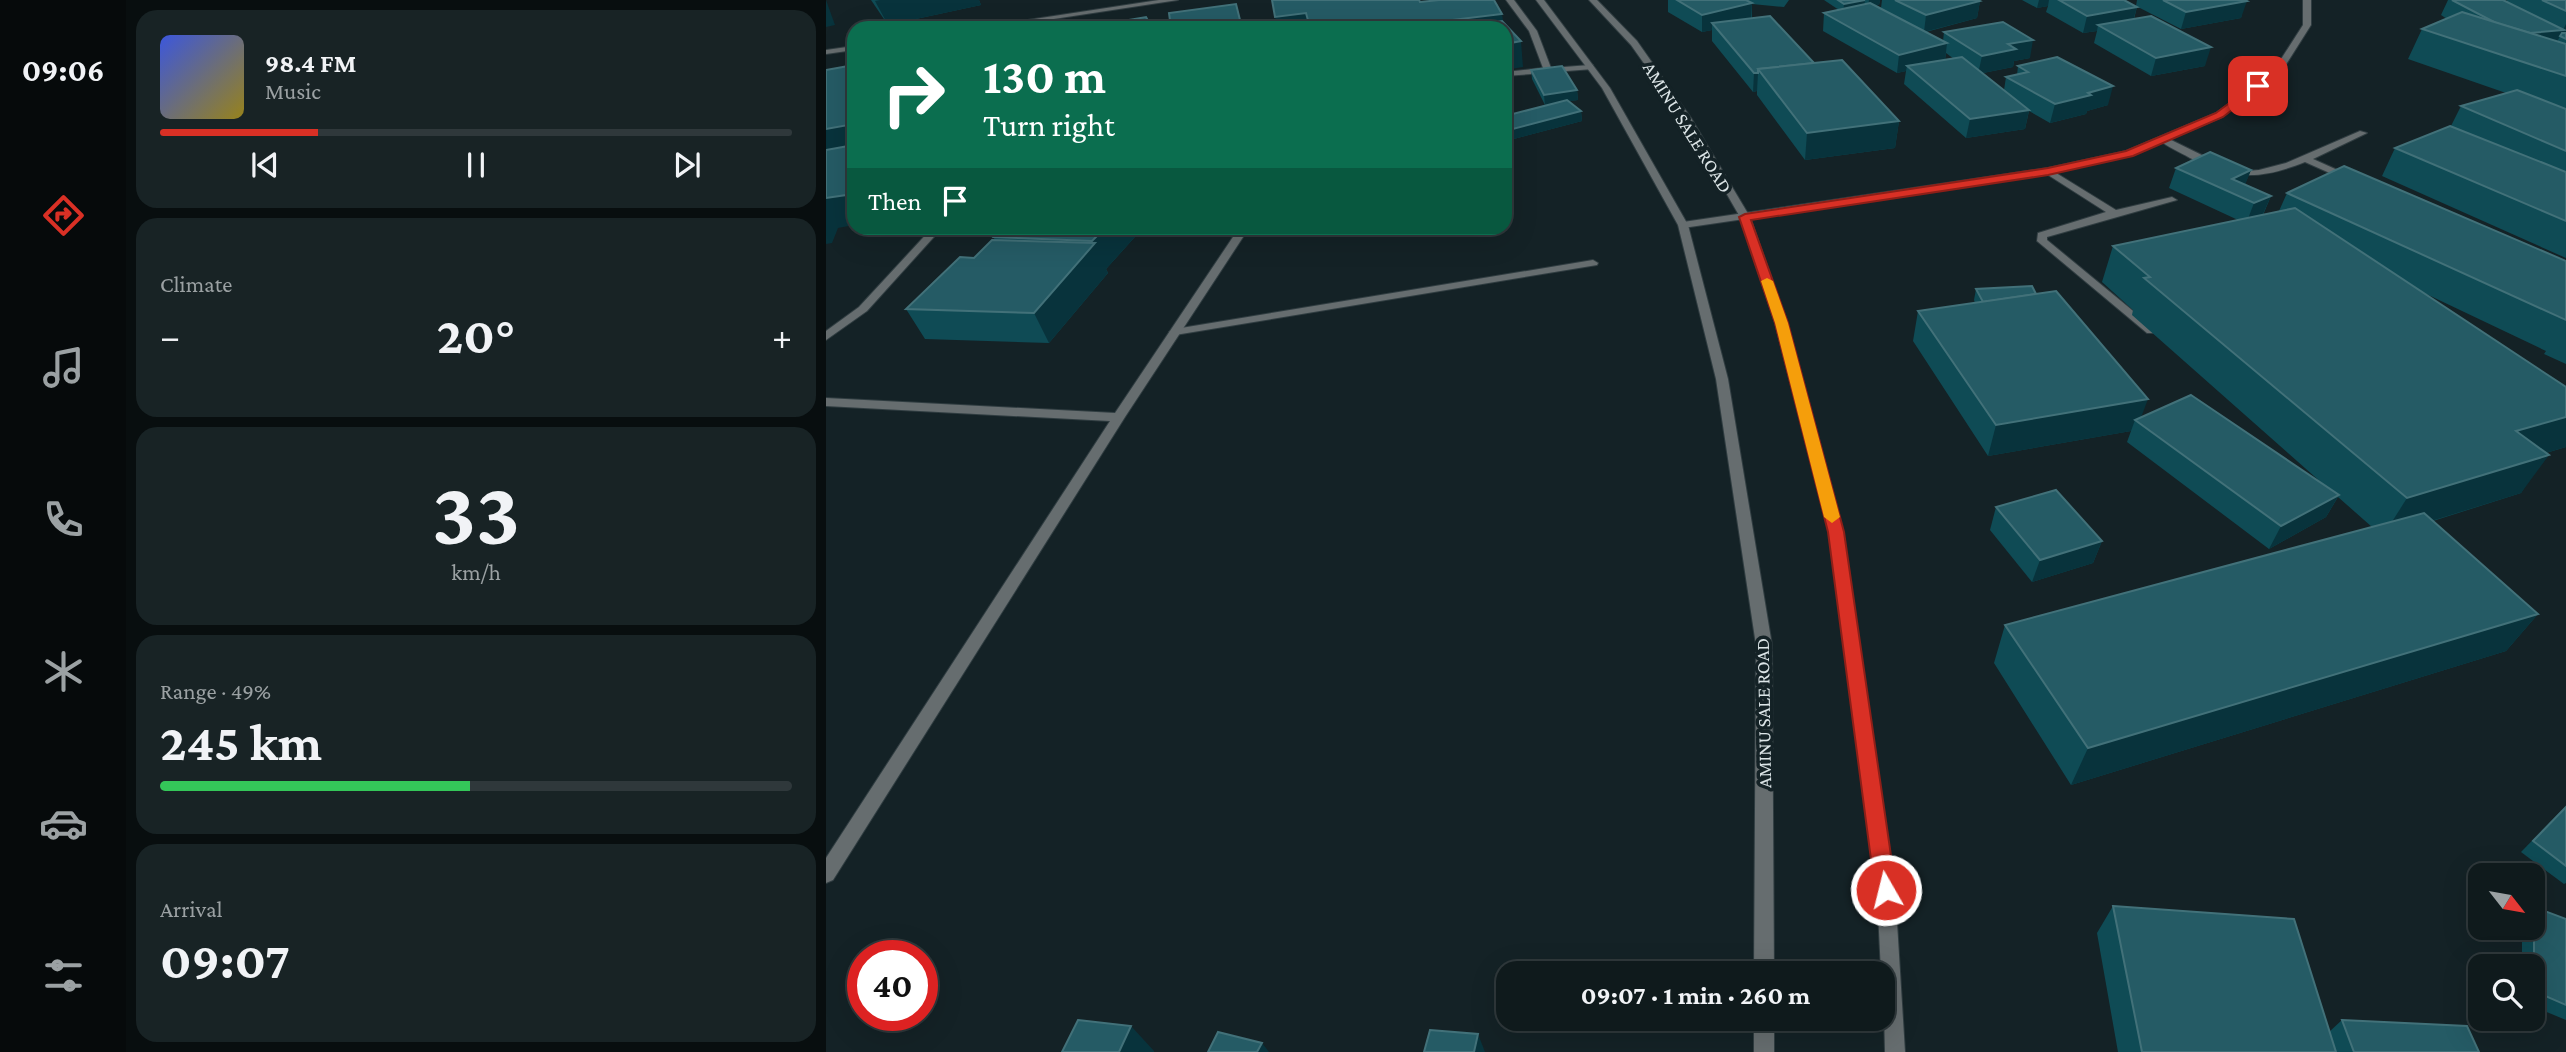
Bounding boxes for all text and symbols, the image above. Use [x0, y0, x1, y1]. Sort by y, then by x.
text: 98.4 FM [265, 49, 356, 78]
icon: right [868, 49, 959, 140]
text: 130 m [983, 49, 1106, 104]
text: 09:06 [22, 52, 104, 88]
pin [2228, 56, 2288, 116]
street label: AMINU SALE ROAD [1639, 58, 1736, 197]
icon: arrive [2239, 67, 2277, 105]
text: Music [265, 78, 321, 104]
text: Turn right [983, 107, 1115, 143]
icon: previous [246, 146, 284, 184]
icon: pause [457, 146, 495, 184]
icon: next [668, 146, 706, 184]
icon: arrive [936, 182, 974, 220]
text: Then [868, 187, 922, 216]
icon: directions [39, 191, 88, 240]
text: Climate [160, 271, 232, 297]
text: 20° [437, 306, 515, 364]
text: − [160, 315, 180, 357]
text: + [772, 315, 792, 357]
icon: music [39, 343, 88, 392]
text: 33 [432, 462, 520, 564]
icon: phone [39, 495, 88, 544]
text: km/h [451, 559, 501, 585]
street label: AMINU SALE ROAD [1752, 638, 1775, 788]
icon: climate [39, 647, 88, 696]
text: Range · 49% [160, 678, 271, 704]
text: 245 km [160, 713, 322, 771]
icon: car [39, 799, 88, 848]
position arrow [1849, 853, 1923, 927]
north arrow [2468, 863, 2544, 940]
map controls [2468, 863, 2545, 1031]
text: Arrival [160, 896, 223, 922]
text: 09:07 [160, 931, 290, 989]
speed limit sign: 40 [847, 940, 938, 1031]
icon: filters [39, 951, 88, 1000]
button: search [2468, 954, 2545, 1031]
text: 09:07 · 1 min · 260 m [1581, 981, 1810, 1010]

